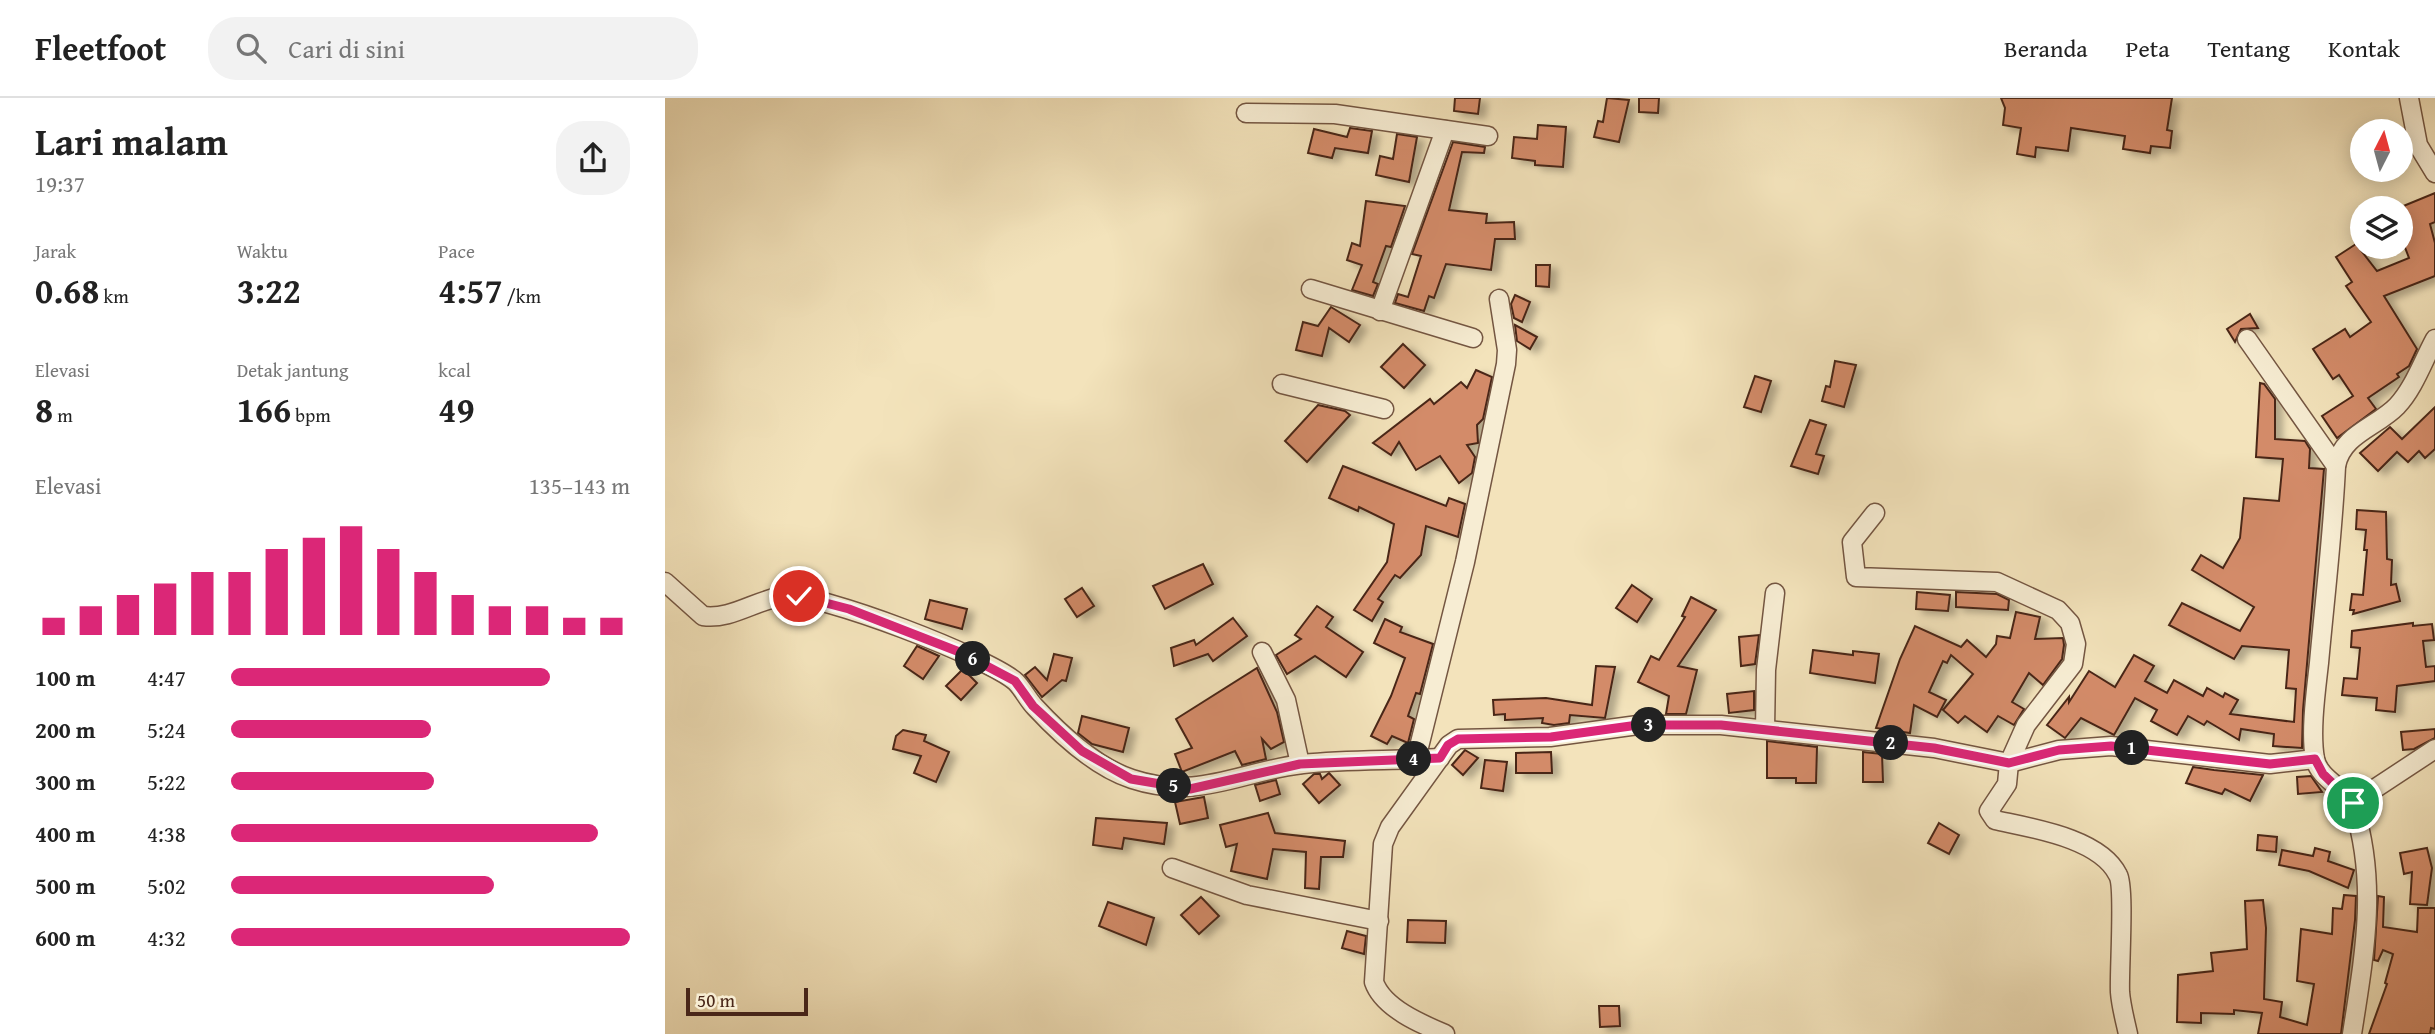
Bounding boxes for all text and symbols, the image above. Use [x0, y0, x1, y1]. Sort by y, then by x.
search box [208, 17, 698, 80]
text: Fleetfoot [35, 24, 166, 72]
icon: search [232, 29, 270, 67]
text: Cari di sini [288, 29, 405, 68]
text: Beranda [2004, 31, 2088, 66]
text: Peta [2126, 31, 2170, 66]
text: Tentang [2208, 31, 2290, 66]
text: Kontak [2328, 31, 2400, 66]
text: Lari malam [35, 113, 228, 169]
north arrow [2350, 119, 2413, 182]
map controls [2350, 119, 2413, 259]
button: share [556, 121, 630, 195]
text: 19:37 [35, 167, 85, 200]
button: layers [2350, 196, 2413, 259]
text: Jarak [35, 237, 76, 265]
text: Waktu [237, 237, 288, 265]
text: Pace [438, 237, 475, 265]
text: 0.68 [35, 265, 99, 316]
text: 3:22 [237, 265, 301, 316]
text: 4:57 [438, 265, 503, 316]
text: km [99, 282, 129, 310]
text: /km [503, 282, 541, 310]
text: Elevasi [35, 356, 90, 384]
text: Detak jantung [237, 356, 349, 384]
text: kcal [438, 356, 471, 384]
text: 8 [35, 384, 53, 435]
text: 166 [237, 384, 291, 435]
text: 49 [438, 384, 475, 435]
text: m [53, 401, 73, 429]
text: bpm [291, 401, 331, 429]
text: Elevasi [35, 469, 101, 502]
text: 135–143 m [529, 469, 630, 502]
pin [769, 566, 829, 626]
icon: check [780, 577, 818, 615]
pin: 6 [955, 642, 991, 676]
text: 6 [968, 644, 977, 672]
text: 100 m [35, 661, 96, 694]
text: 4:47 [147, 661, 186, 694]
pin: 3 [1632, 708, 1667, 742]
text: 3 [1644, 710, 1653, 738]
text: 200 m [35, 713, 96, 746]
text: 5:24 [147, 713, 186, 746]
pin: 2 [1873, 726, 1909, 760]
text: 2 [1886, 728, 1895, 756]
pin: 1 [2115, 730, 2149, 766]
text: 1 [2127, 733, 2136, 761]
pin: 4 [1397, 742, 1431, 776]
text: 4 [1409, 744, 1418, 772]
text: 300 m [35, 765, 96, 798]
text: 5:22 [147, 765, 186, 798]
pin: 5 [1156, 768, 1191, 804]
text: 5 [1169, 771, 1178, 799]
pin [2323, 773, 2383, 833]
icon: arrive [2334, 784, 2372, 822]
text: 400 m [35, 817, 96, 850]
text: 4:38 [147, 817, 186, 850]
text: 500 m [35, 869, 96, 902]
text: 5:02 [147, 869, 186, 902]
text: 600 m [35, 921, 96, 954]
text: 4:32 [147, 921, 186, 954]
scale bar [686, 985, 809, 1017]
text: 50 m [697, 986, 735, 1014]

